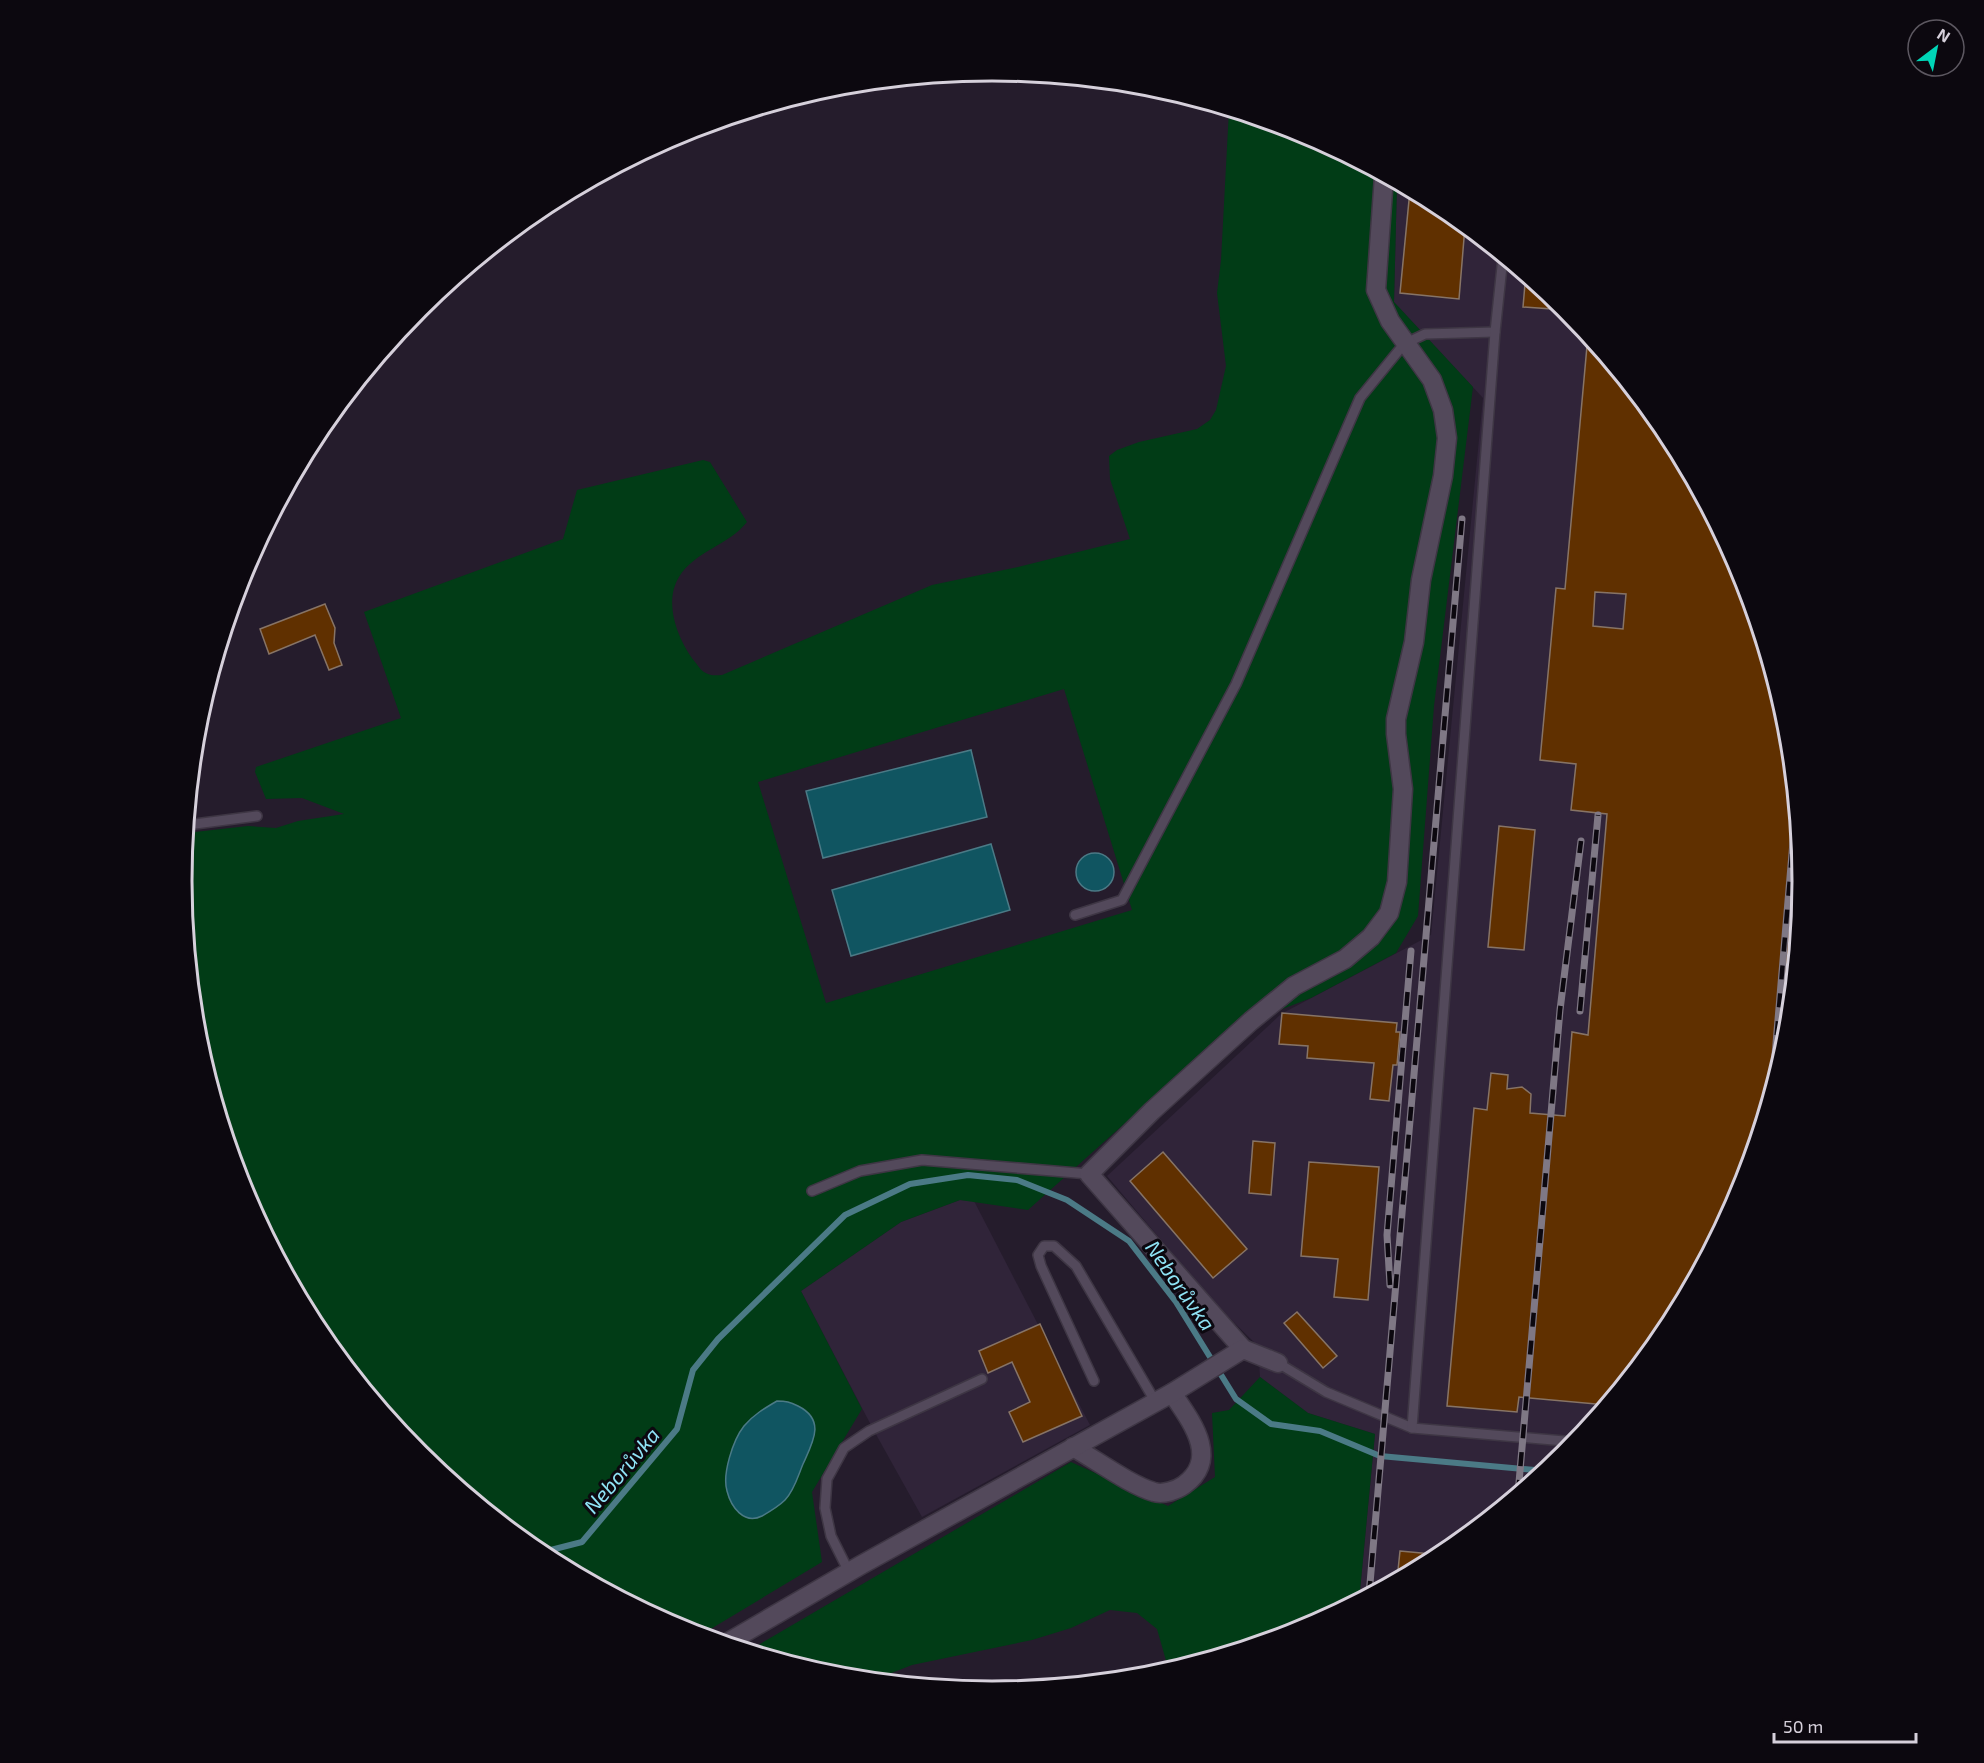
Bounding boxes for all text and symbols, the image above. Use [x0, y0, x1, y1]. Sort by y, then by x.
north arrow [1906, 18, 1966, 78]
text: N [1934, 24, 1954, 46]
water label: Neborůvka [1141, 1235, 1221, 1335]
water label: Neborůvka [578, 1422, 664, 1518]
scale bar [1774, 1706, 1916, 1744]
text: 50 m [1783, 1715, 1823, 1737]

